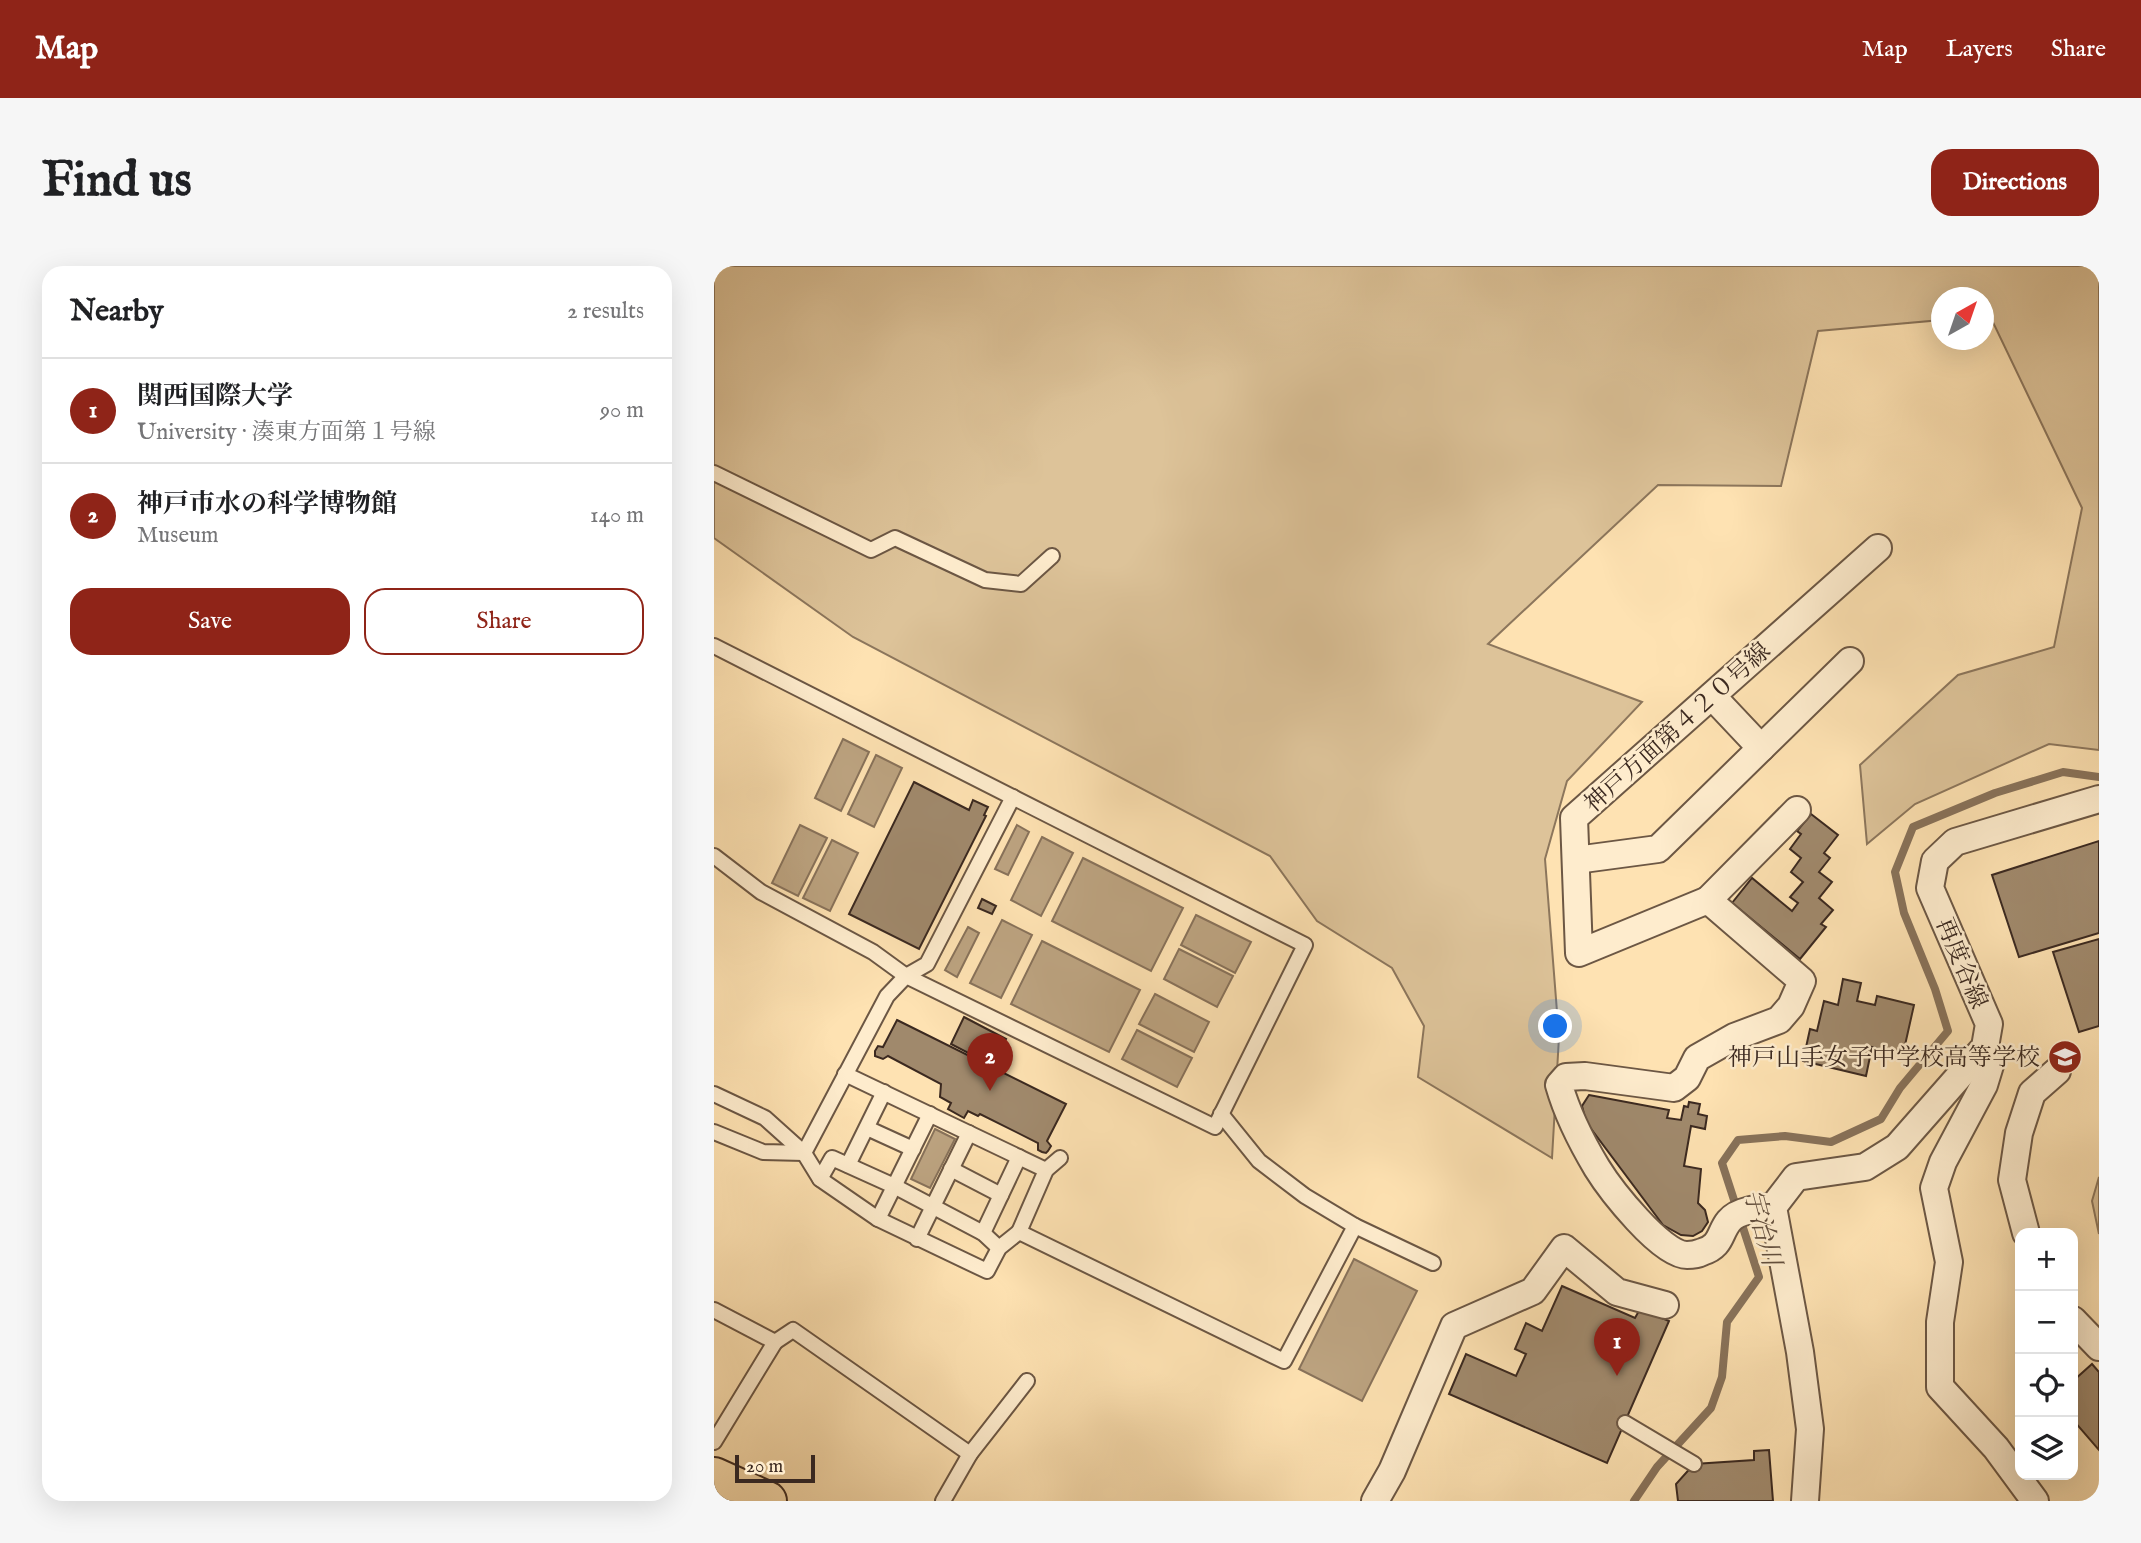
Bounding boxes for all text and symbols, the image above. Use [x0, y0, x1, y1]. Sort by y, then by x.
text: Map [35, 28, 98, 70]
text: Map [1862, 34, 1908, 65]
text: Layers [1946, 34, 2013, 65]
text: Share [2051, 34, 2106, 65]
button: Directions [1931, 149, 2099, 216]
text: Find us [42, 151, 192, 213]
north arrow [1931, 287, 1994, 350]
text: Nearby [70, 293, 163, 331]
text: 2 results [567, 297, 644, 326]
text: 関西国際大学 [137, 380, 293, 413]
text: 1 [89, 396, 97, 425]
text: 90 m [600, 396, 644, 425]
text: University · 湊東方面第１号線 [137, 418, 436, 447]
text: 神戸市水の科学博物館 [137, 488, 397, 521]
text: 2 [88, 501, 98, 530]
text: 140 m [590, 501, 644, 530]
text: Museum [137, 521, 219, 550]
button: Save [70, 588, 350, 655]
button: Share [364, 588, 644, 655]
street label: 神戸方面第４２０号線 [1578, 636, 1778, 820]
street label: 再度谷線 [1928, 913, 1994, 1014]
your location [1538, 1009, 1572, 1043]
pin: 2 [967, 1033, 1013, 1091]
school or university icon: 神戸山手女子中学校高等学校 [2046, 1038, 2084, 1076]
place label: 神戸山手女子中学校高等学校 [1728, 1043, 2040, 1074]
water label: 宇治川 [1736, 1185, 1788, 1272]
map controls [2015, 1228, 2078, 1480]
button: + [2015, 1228, 2078, 1291]
button: − [2015, 1291, 2078, 1354]
pin: 1 [1594, 1318, 1640, 1376]
button: locate [2015, 1354, 2078, 1417]
button: layers [2015, 1417, 2078, 1480]
scale bar [735, 1452, 816, 1484]
text: 20 m [746, 1455, 783, 1479]

